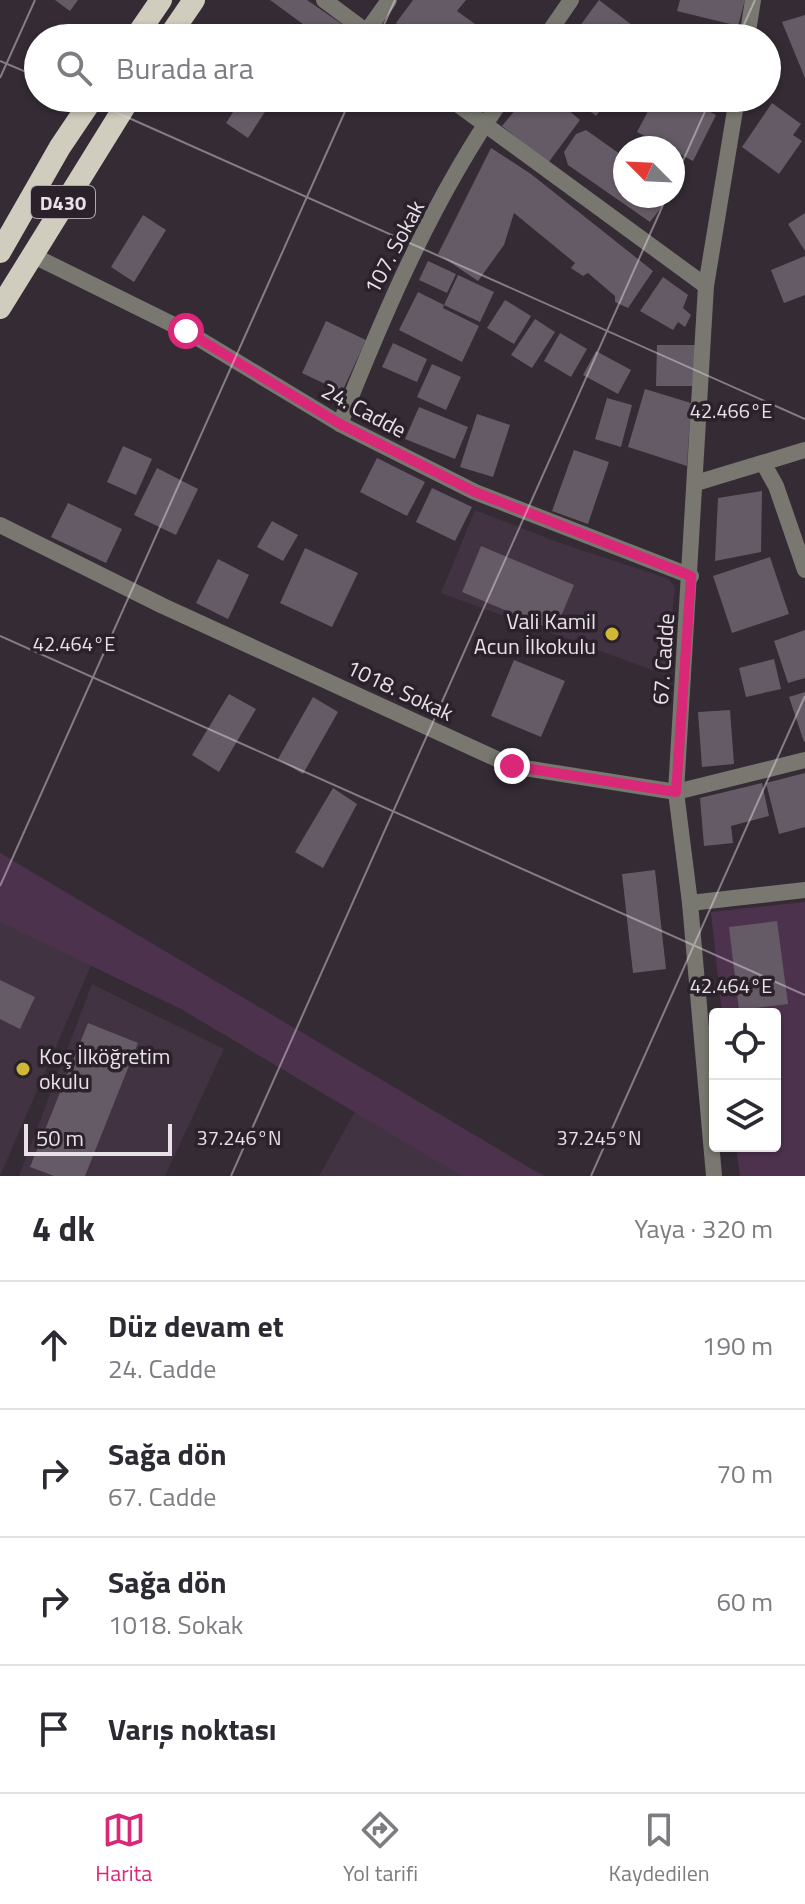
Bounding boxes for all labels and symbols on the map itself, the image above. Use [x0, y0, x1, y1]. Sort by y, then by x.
north arrow [613, 136, 685, 208]
road number: D430 [31, 186, 95, 218]
street label: 107. Sokak [355, 194, 433, 300]
route start [168, 313, 204, 349]
street label: 24. Cadde [316, 373, 412, 447]
text: 42.466°E [690, 395, 772, 426]
place label: Vali Kamil Acun İlkokulu [474, 604, 596, 663]
street label: 67. Cadde [643, 612, 683, 706]
marker: Vali Kamil Acun İlkokulu [603, 625, 621, 643]
text: 42.464°E [33, 628, 115, 659]
street label: 1018. Sokak [341, 650, 459, 730]
route end [494, 748, 530, 784]
text: 42.464°E [690, 970, 772, 1001]
place label: Koç İlköğretim okulu [39, 1039, 170, 1098]
marker: Koç İlköğretim okulu [14, 1060, 32, 1078]
scale bar [24, 1120, 172, 1156]
text: 37.246°N [196, 1122, 282, 1153]
text: 37.245°N [556, 1122, 642, 1153]

